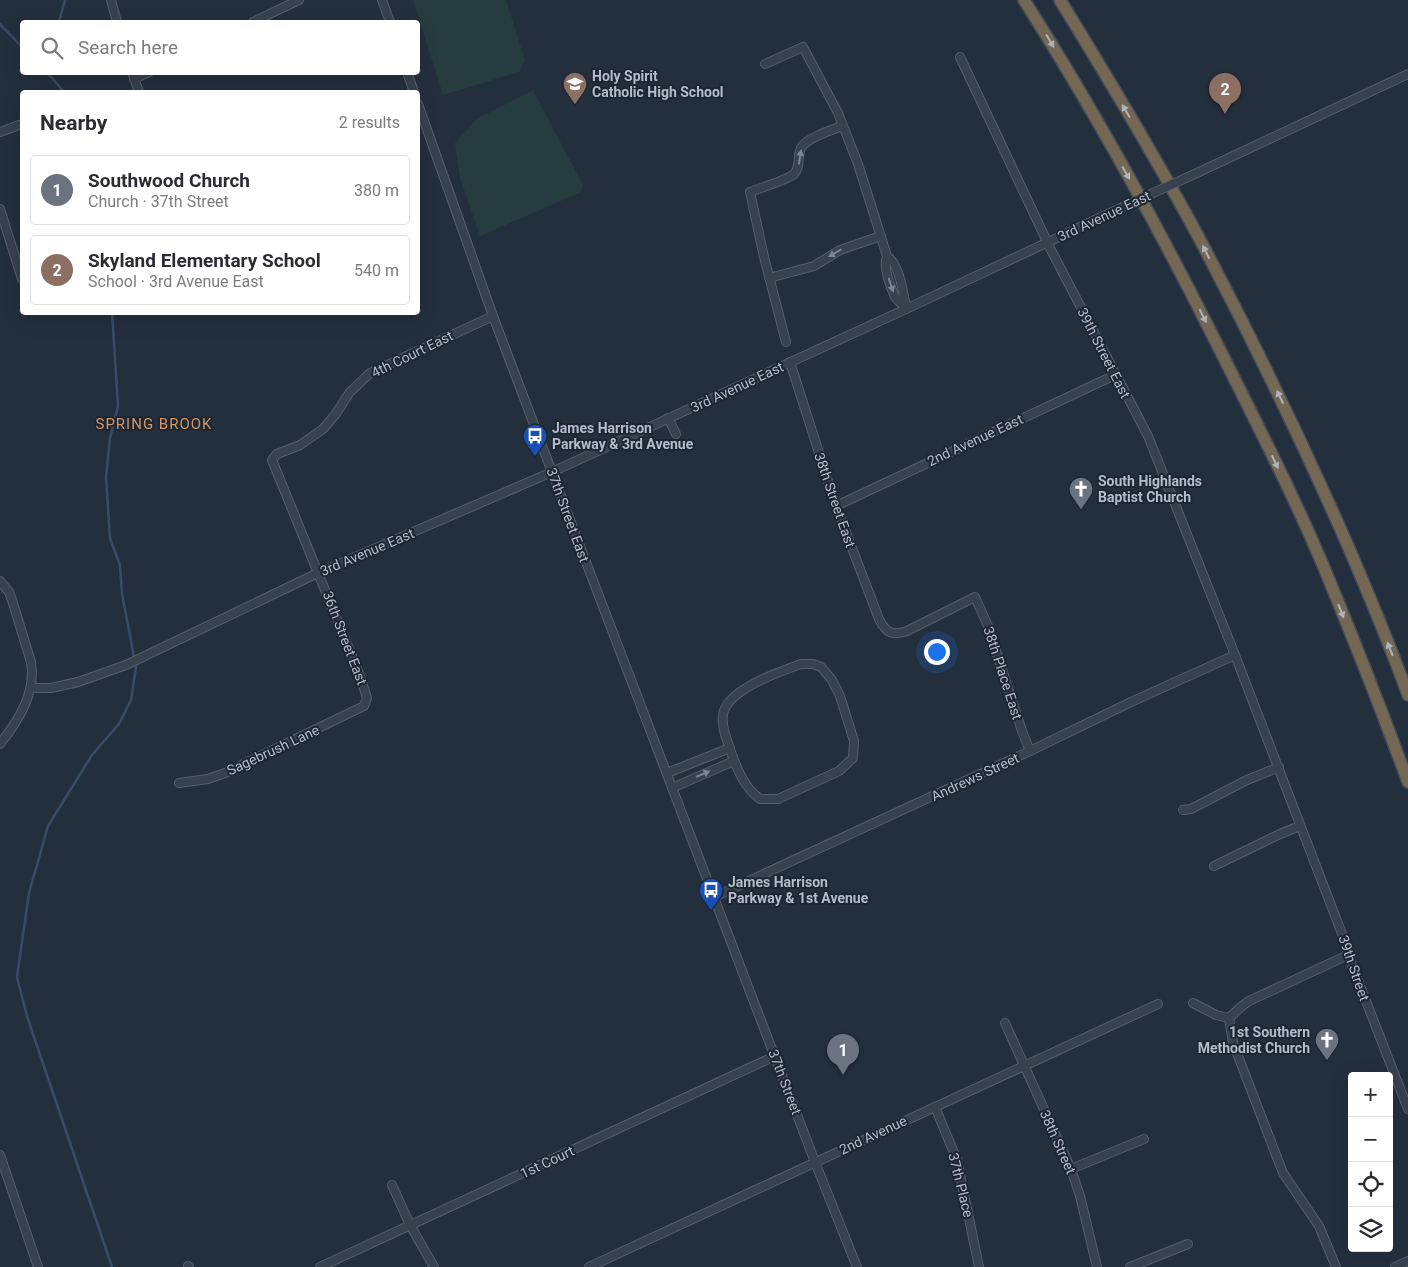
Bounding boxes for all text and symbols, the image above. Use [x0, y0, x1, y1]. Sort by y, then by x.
search box [20, 20, 420, 75]
icon: search [38, 34, 66, 62]
one-way arrow [1045, 35, 1054, 48]
text: Search here [78, 36, 178, 59]
place label: Holy Spirit Catholic High School [592, 68, 724, 100]
school or university icon: Holy Spirit Catholic High School [562, 71, 588, 105]
pin: 2 [1209, 73, 1241, 114]
one-way arrow [1122, 104, 1131, 117]
text: Nearby [40, 111, 107, 135]
text: 2 results [339, 113, 400, 132]
one-way arrow [796, 148, 804, 164]
one-way arrow [1122, 167, 1131, 180]
text: Southwood Church [88, 169, 250, 192]
text: 1 [52, 181, 62, 200]
text: 380 m [354, 181, 399, 200]
street label: 3rd Avenue East [1055, 187, 1153, 244]
text: Church · 37th Street [88, 192, 229, 211]
one-way arrow [1202, 245, 1210, 259]
text: Skyland Elementary School [88, 249, 321, 272]
one-way arrow [829, 249, 842, 258]
text: 2 [52, 261, 62, 280]
text: 540 m [354, 261, 399, 280]
text: School · 3rd Avenue East [88, 272, 264, 291]
one-way arrow [888, 277, 896, 292]
street label: 39th Street East [1074, 305, 1134, 401]
one-way arrow [1199, 309, 1207, 324]
street label: 4th Court East [369, 327, 456, 381]
street label: 3rd Avenue East [688, 358, 786, 415]
one-way arrow [1276, 390, 1284, 404]
street label: 2nd Avenue East [925, 411, 1026, 469]
district label: SPRING BROOK [96, 415, 212, 433]
place label: James Harrison Parkway & 3rd Avenue [552, 420, 694, 452]
bus stop icon: James Harrison Parkway & 3rd Avenue [522, 423, 548, 457]
street label: 38th Street East [811, 450, 859, 550]
one-way arrow [1271, 455, 1279, 469]
street label: 37th Street East [544, 466, 593, 565]
place label: South Highlands Baptist Church [1098, 473, 1202, 505]
church icon: South Highlands Baptist Church [1068, 476, 1094, 510]
street label: 3rd Avenue East [318, 525, 417, 579]
street label: 36th Street East [320, 589, 370, 688]
one-way arrow [1338, 603, 1345, 618]
street label: 38th Place East [980, 624, 1026, 722]
your location [924, 639, 950, 665]
one-way arrow [1386, 642, 1393, 657]
street label: Sagebrush Lane [224, 722, 322, 778]
street label: Andrews Street [929, 750, 1022, 804]
one-way arrow [696, 770, 710, 778]
place label: James Harrison Parkway & 1st Avenue [728, 874, 869, 906]
bus stop icon: James Harrison Parkway & 1st Avenue [698, 877, 724, 911]
street label: 39th Street [1335, 933, 1373, 1003]
place label: 1st Southern Methodist Church [1198, 1024, 1310, 1056]
church icon: 1st Southern Methodist Church [1314, 1027, 1340, 1061]
pin: 1 [827, 1034, 859, 1075]
street label: 37th Street [765, 1047, 805, 1117]
map controls [1348, 1072, 1393, 1252]
button: + [1348, 1072, 1393, 1117]
street label: 38th Street [1037, 1107, 1079, 1177]
street label: 2nd Avenue [837, 1112, 909, 1158]
button: − [1348, 1117, 1393, 1162]
street label: 1st Court [517, 1142, 577, 1181]
street label: 37th Place [945, 1151, 977, 1219]
button: locate [1348, 1162, 1393, 1207]
button: layers [1348, 1207, 1393, 1252]

